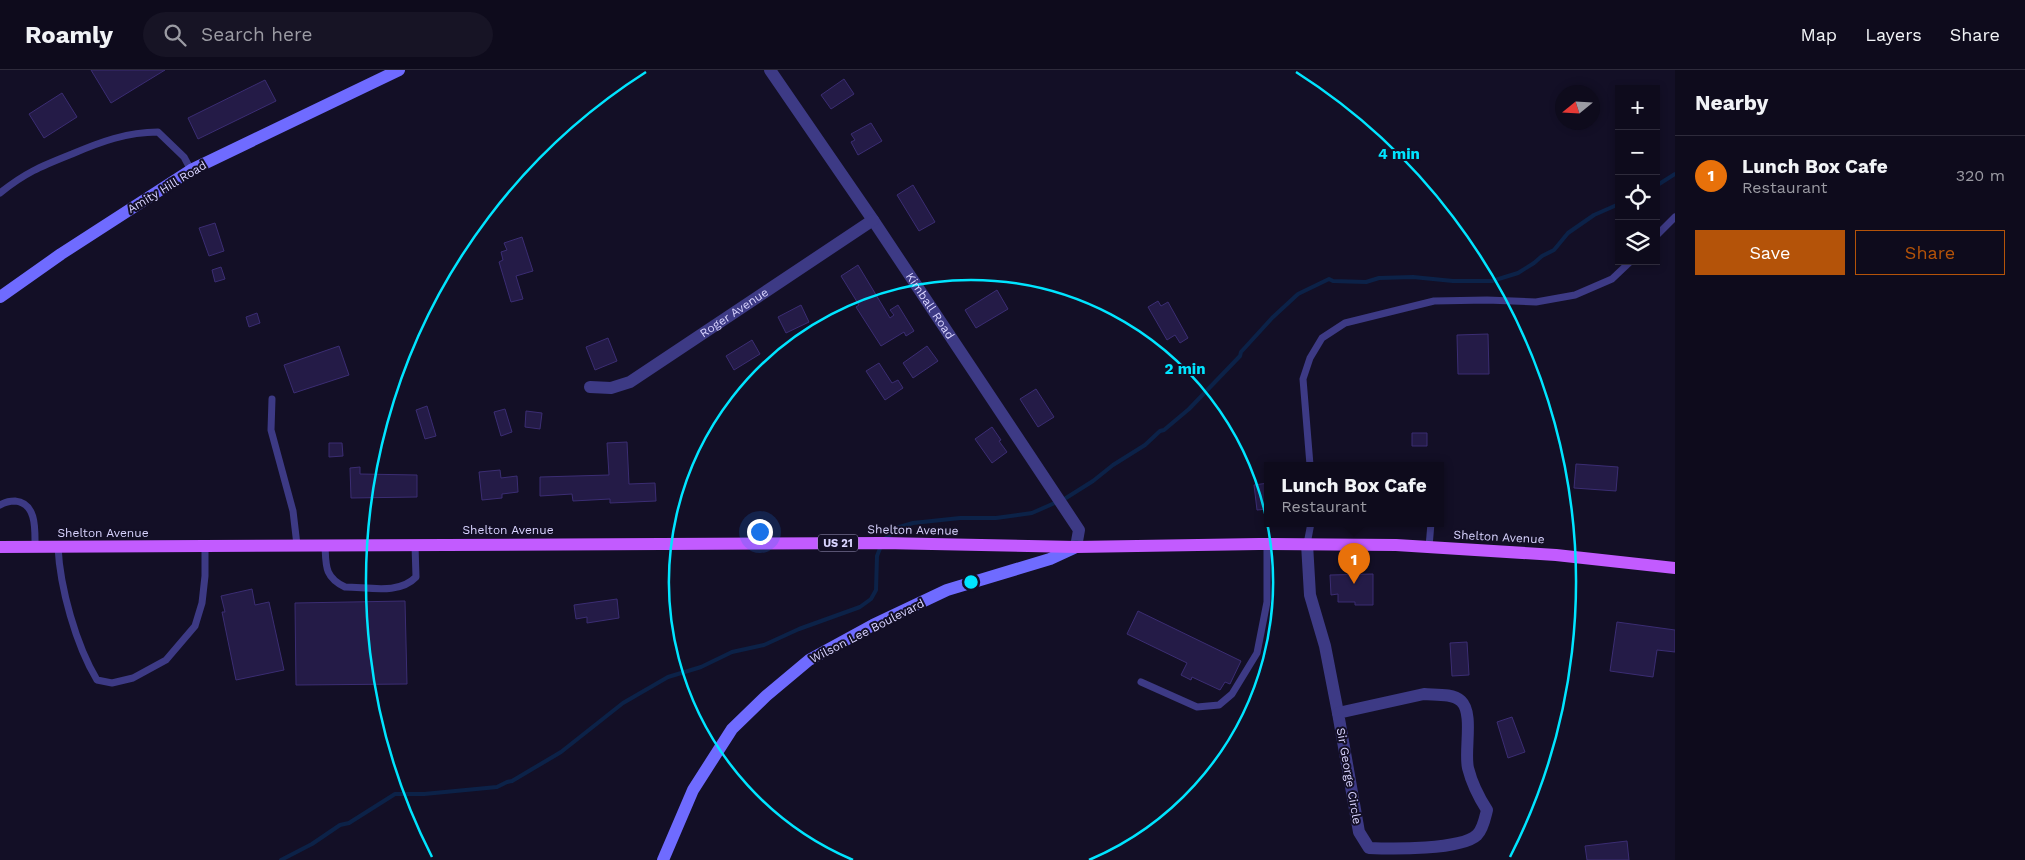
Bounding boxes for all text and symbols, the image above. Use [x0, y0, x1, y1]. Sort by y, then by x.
search box [143, 12, 493, 57]
text: Roamly [25, 21, 113, 49]
icon: search [161, 21, 189, 49]
text: Search here [201, 23, 312, 46]
text: Map [1800, 24, 1837, 45]
text: Layers [1865, 24, 1922, 45]
text: Share [1950, 24, 2000, 45]
north arrow [1555, 85, 1600, 130]
map controls [1615, 85, 1660, 265]
button: + [1615, 85, 1660, 130]
text: Nearby [1695, 90, 1768, 115]
button: − [1615, 130, 1660, 175]
text: 4 min [1378, 145, 1420, 163]
text: Lunch Box Cafe [1742, 155, 1888, 178]
street label: Amity Hill Road [125, 158, 209, 216]
text: 1 [1708, 166, 1714, 185]
text: 320 m [1956, 166, 2005, 185]
button: locate [1615, 175, 1660, 220]
text: Restaurant [1742, 178, 1828, 197]
button: layers [1615, 220, 1660, 265]
button: Save [1695, 230, 1845, 275]
button: Share [1855, 230, 2005, 275]
street label: Kimball Road [903, 270, 957, 342]
street label: Roger Avenue [697, 285, 771, 340]
text: 2 min [1164, 360, 1206, 378]
popup [1264, 462, 1444, 527]
text: Lunch Box Cafe [1281, 474, 1427, 497]
text: Restaurant [1281, 497, 1367, 516]
your location [747, 519, 773, 545]
street label: Shelton Avenue [867, 522, 959, 538]
street label: Shelton Avenue [462, 523, 554, 537]
street label: Shelton Avenue [57, 526, 149, 540]
street label: Shelton Avenue [1453, 528, 1545, 546]
road number: US 21 [818, 534, 858, 552]
pin: 1 [1338, 543, 1370, 584]
centre of rings [962, 573, 980, 591]
street label: Wilson Lee Boulevard [808, 596, 926, 666]
street label: Sir George Circle [1334, 727, 1364, 825]

